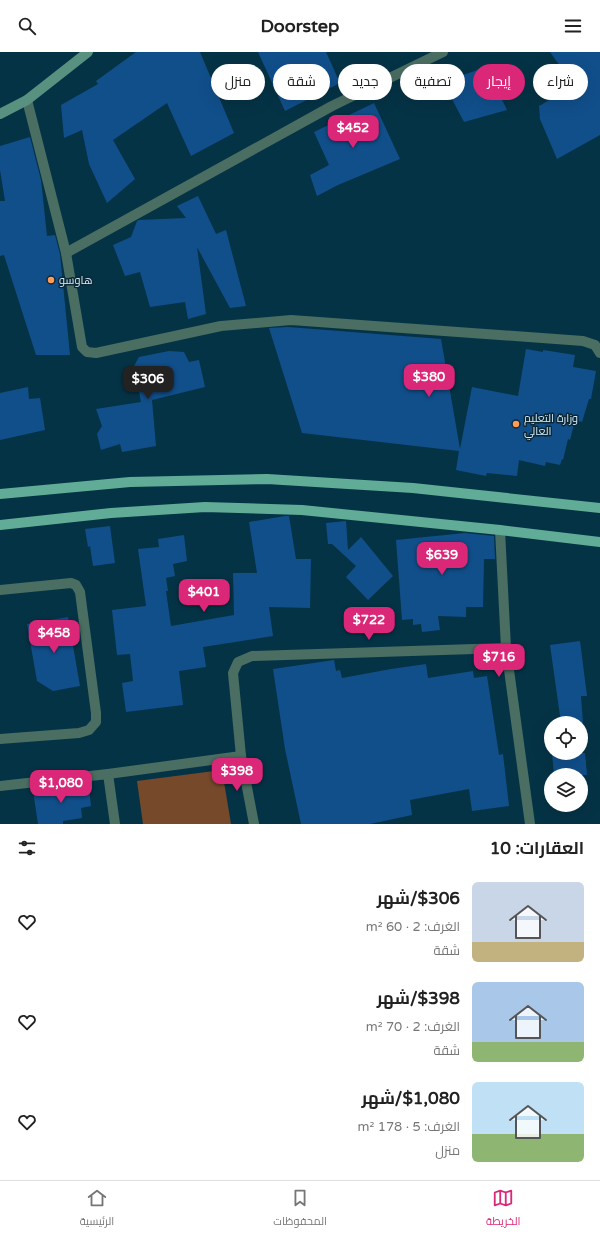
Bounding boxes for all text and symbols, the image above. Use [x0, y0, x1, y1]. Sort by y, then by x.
icon: search [16, 15, 38, 37]
text: Doorstep [261, 15, 339, 37]
icon: menu [562, 15, 584, 37]
chip: منزل [211, 64, 265, 100]
chip: شقة [273, 64, 330, 100]
chip: جديد [338, 64, 392, 100]
chip: تصفية [400, 64, 465, 100]
chip: إيجار [473, 64, 525, 100]
chip: شراء [533, 64, 588, 100]
pin: $452 [329, 115, 377, 149]
text: $452 [337, 120, 369, 136]
place label: هاوسو [59, 274, 92, 287]
marker: هاوسو [46, 275, 56, 285]
pin: $380 [405, 364, 453, 398]
pin: $306 [124, 366, 172, 400]
text: $380 [413, 369, 445, 385]
text: $306 [132, 371, 164, 387]
place label: وزارة التعليم العالي [524, 412, 578, 440]
marker: وزارة التعليم العالي [511, 419, 521, 429]
pin: $639 [418, 542, 466, 576]
text: $639 [426, 547, 458, 563]
pin: $401 [180, 579, 228, 613]
text: $401 [188, 584, 220, 600]
pin: $722 [345, 607, 393, 641]
text: $722 [353, 612, 385, 628]
pin: $458 [30, 620, 78, 654]
text: $458 [38, 625, 70, 641]
pin: $716 [475, 644, 523, 678]
text: $716 [483, 649, 515, 665]
map controls [544, 716, 588, 812]
button: locate [544, 716, 588, 760]
pin: $398 [213, 758, 261, 792]
text: $398 [221, 763, 253, 779]
button: layers [544, 768, 588, 812]
pin: $1,080 [28, 770, 94, 804]
text: $1,080 [39, 775, 83, 791]
icon: filters [16, 837, 38, 859]
text: العقارات: 10 [490, 838, 584, 859]
text: $306/شهر [377, 888, 460, 909]
icon: home [504, 898, 552, 946]
icon: heart [16, 911, 38, 933]
text: الغرف: 2 · 60 m² [366, 919, 460, 935]
text: شقة [433, 943, 460, 959]
text: $398/شهر [377, 988, 460, 1009]
icon: home [504, 998, 552, 1046]
icon: heart [16, 1011, 38, 1033]
text: الغرف: 2 · 70 m² [366, 1019, 460, 1035]
text: شقة [433, 1043, 460, 1059]
text: $1,080/شهر [362, 1088, 460, 1109]
icon: home [504, 1098, 552, 1146]
icon: heart [16, 1111, 38, 1133]
text: الغرف: 5 · 178 m² [358, 1119, 460, 1135]
text: منزل [435, 1143, 460, 1159]
tab: الرئيسية [80, 1187, 114, 1231]
tab: المحفوظات [273, 1187, 327, 1231]
tab: الخريطة [486, 1187, 520, 1231]

